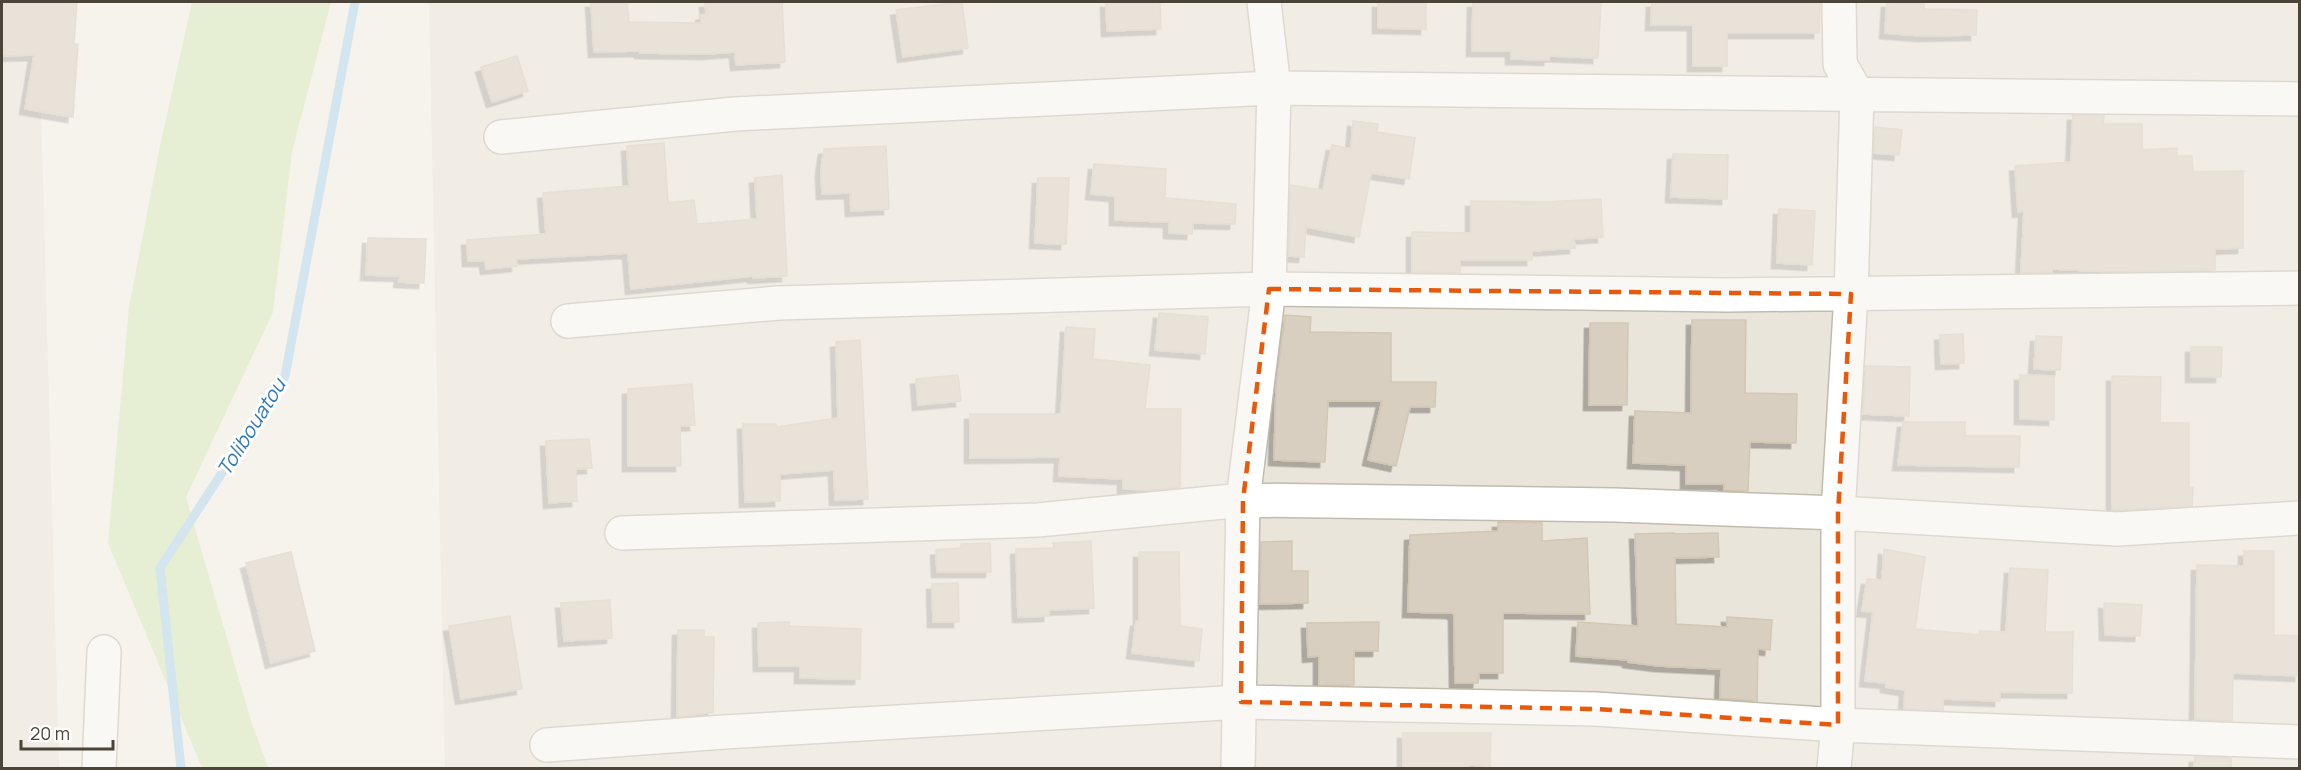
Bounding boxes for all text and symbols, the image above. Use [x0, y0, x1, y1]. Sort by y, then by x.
water label: Tolibouatou [211, 372, 293, 481]
scale bar [21, 713, 112, 751]
text: 20 m [30, 721, 70, 745]

